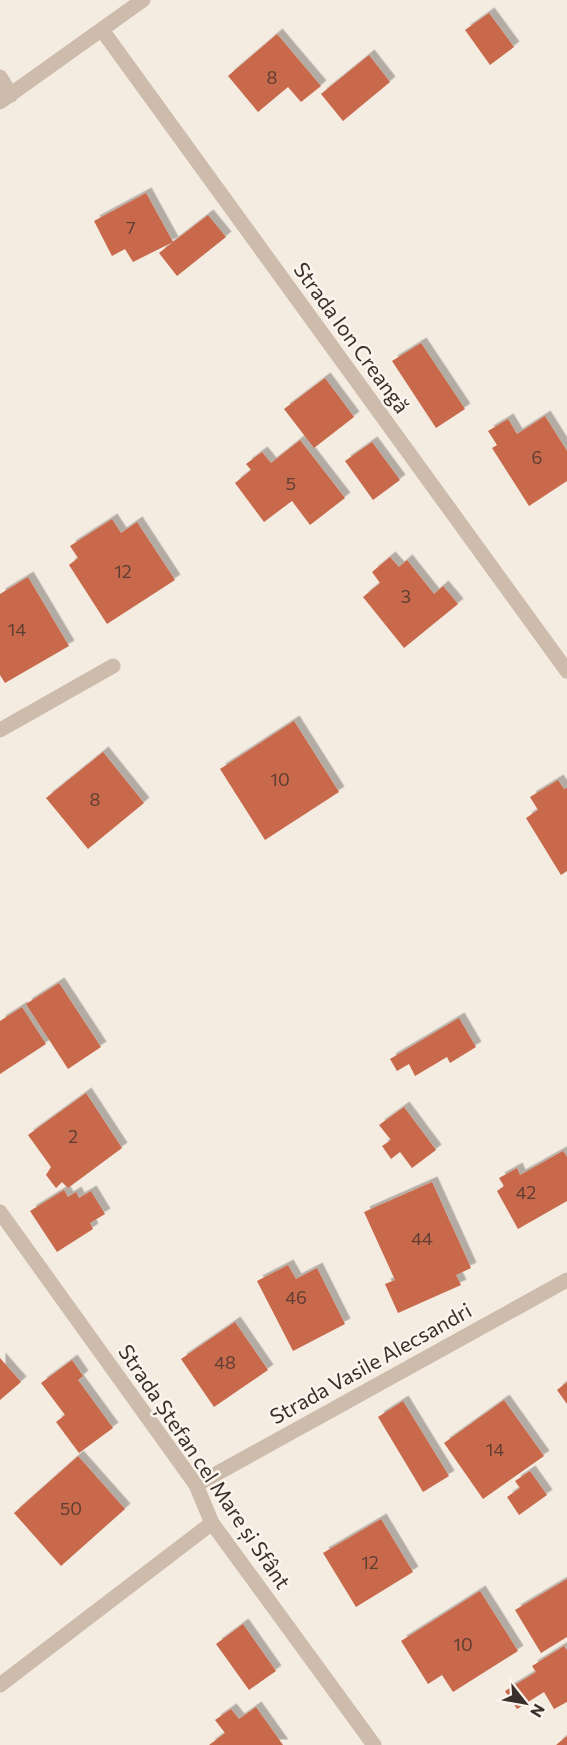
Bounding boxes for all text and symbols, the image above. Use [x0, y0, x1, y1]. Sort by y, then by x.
house number: 8 [267, 66, 278, 88]
house number: 7 [126, 216, 136, 238]
street label: Strada Ion Creangă [289, 257, 415, 417]
house number: 6 [532, 446, 542, 468]
house number: 5 [286, 472, 296, 494]
house number: 12 [114, 560, 132, 582]
house number: 3 [401, 585, 411, 607]
house number: 14 [8, 618, 26, 640]
house number: 10 [270, 768, 290, 790]
house number: 8 [90, 788, 101, 810]
house number: 2 [68, 1125, 78, 1147]
house number: 42 [516, 1181, 536, 1203]
house number: 44 [411, 1227, 433, 1249]
house number: 46 [285, 1286, 307, 1308]
street label: Strada Vasile Alecsandri [265, 1297, 475, 1429]
street label: Strada Ștefan cel Mare și Sfânt [112, 1339, 296, 1594]
house number: 48 [214, 1351, 236, 1373]
house number: 14 [486, 1438, 504, 1460]
house number: 50 [60, 1497, 82, 1519]
house number: 12 [361, 1551, 379, 1573]
house number: 10 [453, 1633, 473, 1655]
north arrow [495, 1673, 555, 1733]
text: N [527, 1701, 550, 1721]

